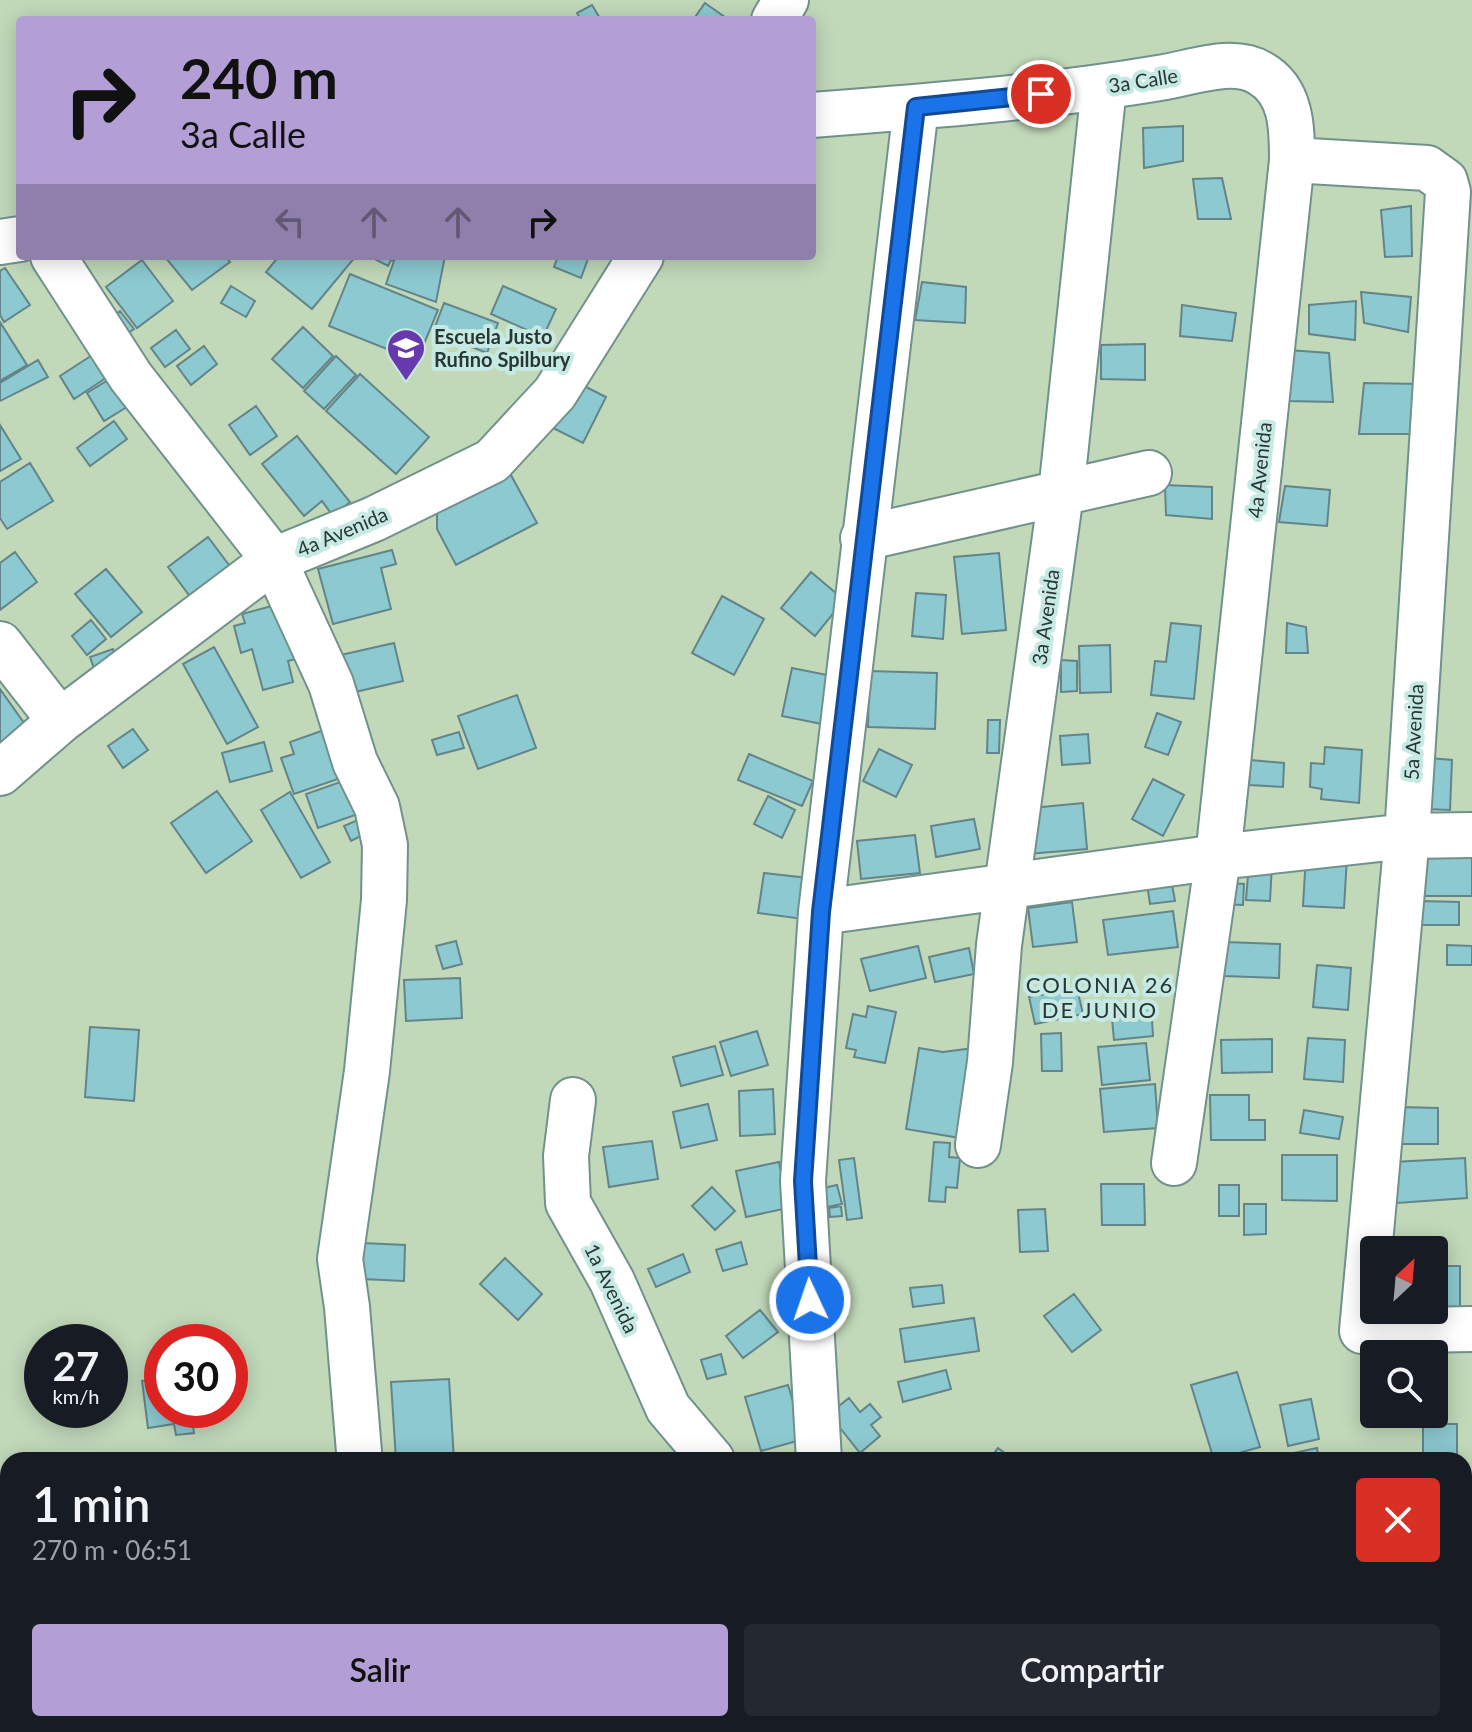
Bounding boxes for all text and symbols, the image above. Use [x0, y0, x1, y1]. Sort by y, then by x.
text: 240 m [180, 44, 338, 111]
icon: right [48, 48, 152, 152]
pin [1007, 60, 1075, 128]
street label: 3a Calle [1107, 63, 1179, 97]
icon: arrive [1019, 72, 1063, 116]
text: 3a Calle [180, 112, 306, 156]
icon: left [268, 200, 312, 244]
icon: ahead [352, 200, 396, 244]
icon: ahead [436, 200, 480, 244]
icon: right [520, 200, 564, 244]
place label: Escuela Justo Rufino Spilbury [434, 324, 571, 371]
school or university icon: Escuela Justo Rufino Spilbury [385, 327, 427, 382]
street label: 4a Avenida [1242, 421, 1276, 519]
street label: 4a Avenida [293, 501, 391, 561]
street label: 3a Avenida [1026, 568, 1064, 666]
street label: 5a Avenida [1398, 683, 1428, 781]
district label: COLONIA 26 DE JUNIO [1026, 971, 1174, 1023]
north arrow [1360, 1236, 1448, 1324]
map controls [1360, 1236, 1448, 1428]
street label: 1a Avenida [580, 1239, 644, 1337]
position arrow [768, 1258, 852, 1342]
speed limit sign: 30 [144, 1324, 248, 1428]
button: search [1360, 1340, 1448, 1428]
text: 27 [53, 1342, 99, 1390]
text: km/h [53, 1384, 99, 1408]
text: 1 min [32, 1475, 150, 1532]
button: close [1356, 1478, 1440, 1562]
text: 270 m · 06:51 [32, 1534, 192, 1566]
button: Salir [32, 1624, 728, 1716]
button: Compartir [744, 1624, 1440, 1716]

